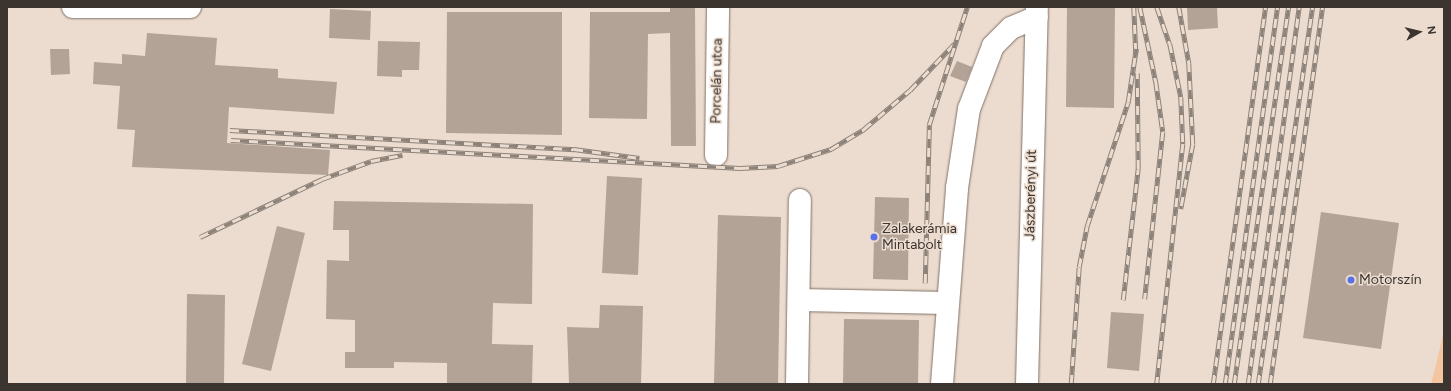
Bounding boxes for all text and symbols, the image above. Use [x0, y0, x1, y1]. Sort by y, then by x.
north arrow [1399, 12, 1439, 52]
text: N [1424, 25, 1438, 35]
street label: Porcelán utca [708, 38, 726, 124]
street label: Jászberényi út [1022, 149, 1040, 241]
place label: Zalakerámia Mintabolt [882, 221, 957, 254]
marker: Zalakerámia Mintabolt [869, 232, 879, 242]
place label: Motorszín [1359, 272, 1422, 288]
marker: Motorszín [1346, 275, 1356, 285]

